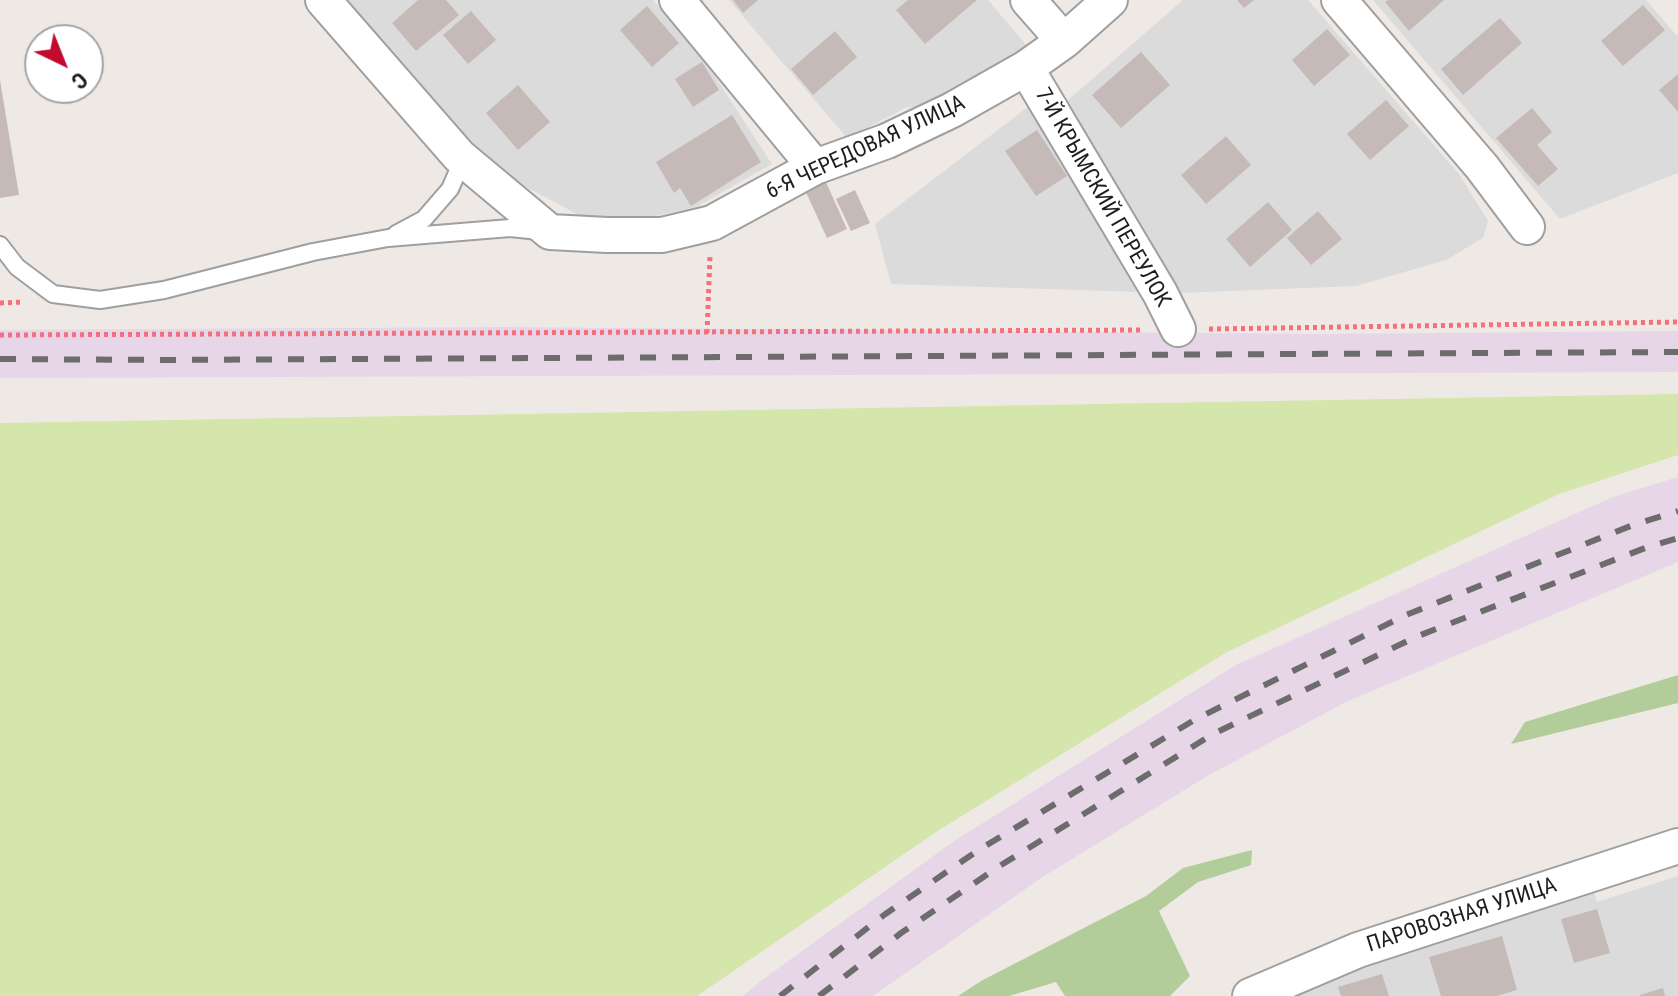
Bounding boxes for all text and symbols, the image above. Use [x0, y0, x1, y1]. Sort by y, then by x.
north arrow [24, 24, 104, 104]
text: С [66, 67, 92, 94]
street label: 7-Й КРЫМСКИЙ ПЕРЕУЛОК [1029, 84, 1175, 312]
street label: 6-Я ЧЕРЕДОВАЯ УЛИЦА [762, 90, 970, 206]
street label: ПАРОВОЗНАЯ УЛИЦА [1364, 873, 1560, 959]

